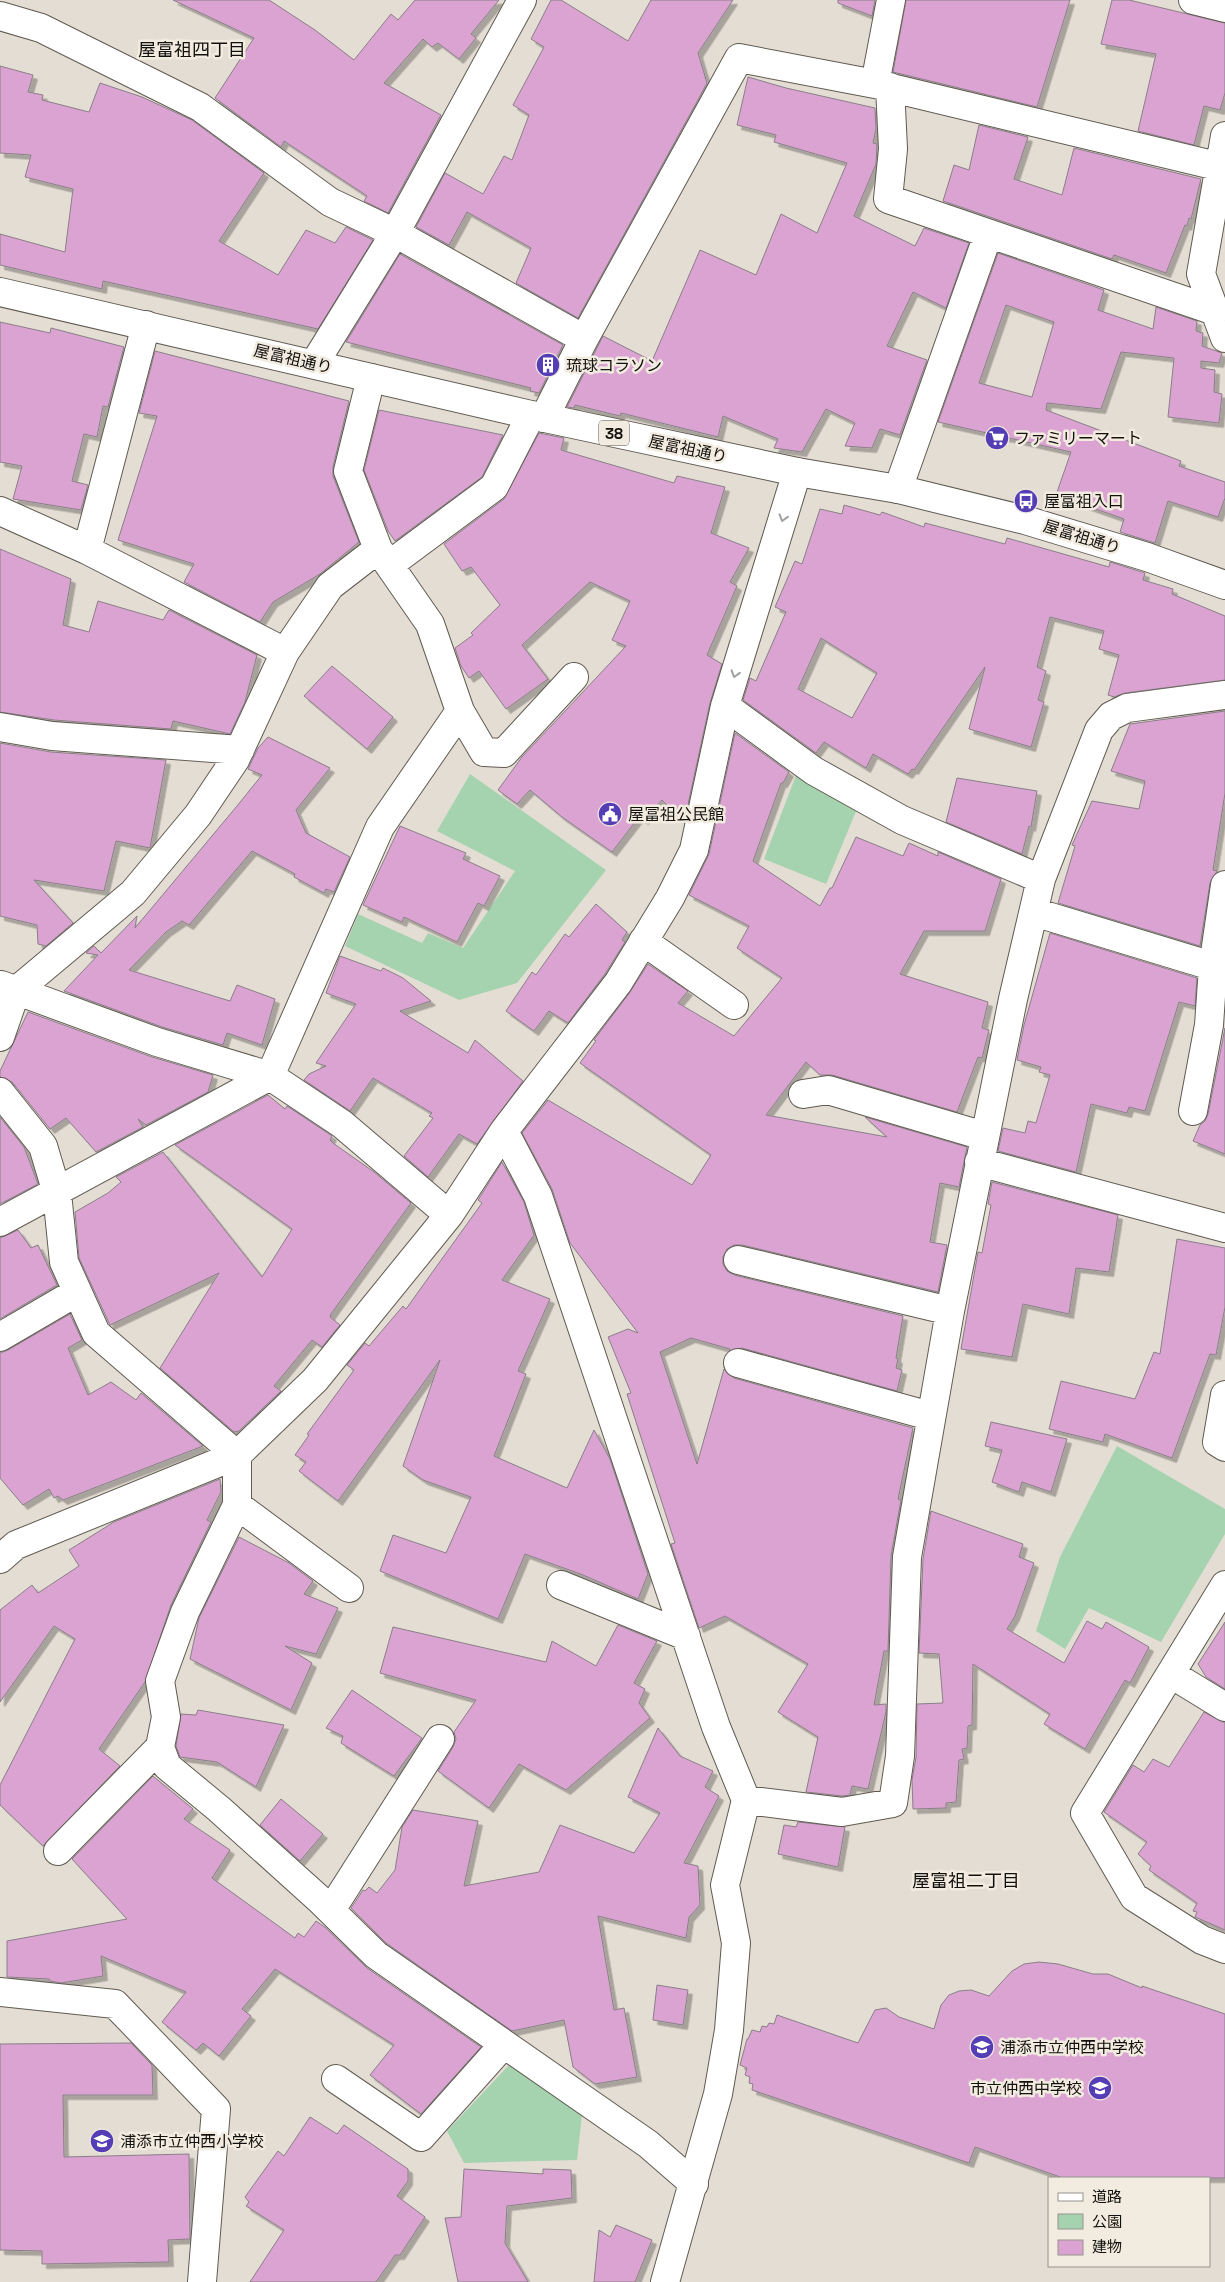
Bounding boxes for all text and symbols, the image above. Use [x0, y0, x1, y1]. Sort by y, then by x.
district label: 屋富祖四丁目 [138, 38, 246, 61]
street label: 屋富祖通り [252, 340, 334, 378]
building icon: 琉球コラソン [535, 352, 561, 378]
place label: 琉球コラソン [566, 355, 662, 376]
road number: 38 [599, 420, 629, 446]
supermarket icon: ファミリーマート [984, 425, 1010, 451]
place label: ファミリーマート [1014, 428, 1142, 449]
street label: 屋富祖通り [647, 430, 729, 468]
bus stop icon: 屋富祖入口 [1013, 488, 1039, 514]
place label: 屋富祖入口 [1044, 491, 1124, 512]
one-way arrow [778, 514, 788, 522]
street label: 屋富祖通り [1041, 515, 1123, 559]
one-way arrow [730, 669, 740, 677]
public building icon: 屋冨祖公民館 [597, 801, 623, 827]
place label: 屋冨祖公民館 [628, 804, 724, 825]
district label: 屋富祖二丁目 [912, 1869, 1020, 1892]
school or university icon: 浦添市立仲西中学校 [969, 2034, 995, 2060]
place label: 浦添市立仲西中学校 [1000, 2037, 1144, 2058]
school or university icon: 市立仲西中学校 [1087, 2075, 1113, 2101]
place label: 市立仲西中学校 [970, 2078, 1082, 2099]
school or university icon: 浦添市立仲西小学校 [89, 2128, 115, 2154]
place label: 浦添市立仲西小学校 [120, 2131, 264, 2152]
legend [1048, 2177, 1210, 2267]
text: 道路 [1092, 2187, 1122, 2206]
text: 公園 [1092, 2212, 1122, 2231]
text: 建物 [1092, 2237, 1122, 2256]

